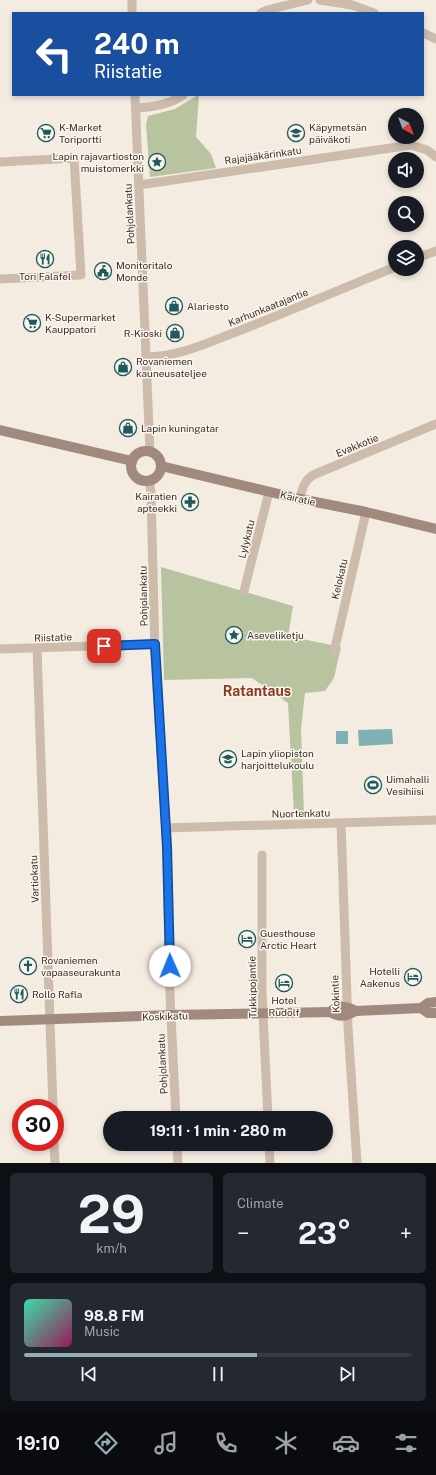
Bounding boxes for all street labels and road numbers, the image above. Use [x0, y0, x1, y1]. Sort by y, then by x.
street label: Rajajääkärinkatu [224, 144, 302, 166]
street label: Pohjolankatu [121, 183, 137, 245]
street label: Karhunkaatajantie [226, 285, 310, 328]
street label: Evakkotie [334, 431, 380, 459]
street label: Kairatie [279, 488, 317, 508]
street label: Lylykatu [235, 518, 257, 560]
street label: Kelokatu [329, 557, 350, 600]
street label: Pohjolankatu [136, 565, 150, 626]
street label: Riistatie [34, 630, 72, 644]
street label: Nuortenkatu [272, 806, 330, 820]
street label: Vartiokatu [27, 855, 41, 903]
street label: Tukkipojantie [245, 955, 259, 1018]
street label: Kokintie [328, 975, 342, 1013]
street label: Koskikatu [142, 1009, 188, 1023]
street label: Pohjolankatu [154, 1033, 170, 1095]

